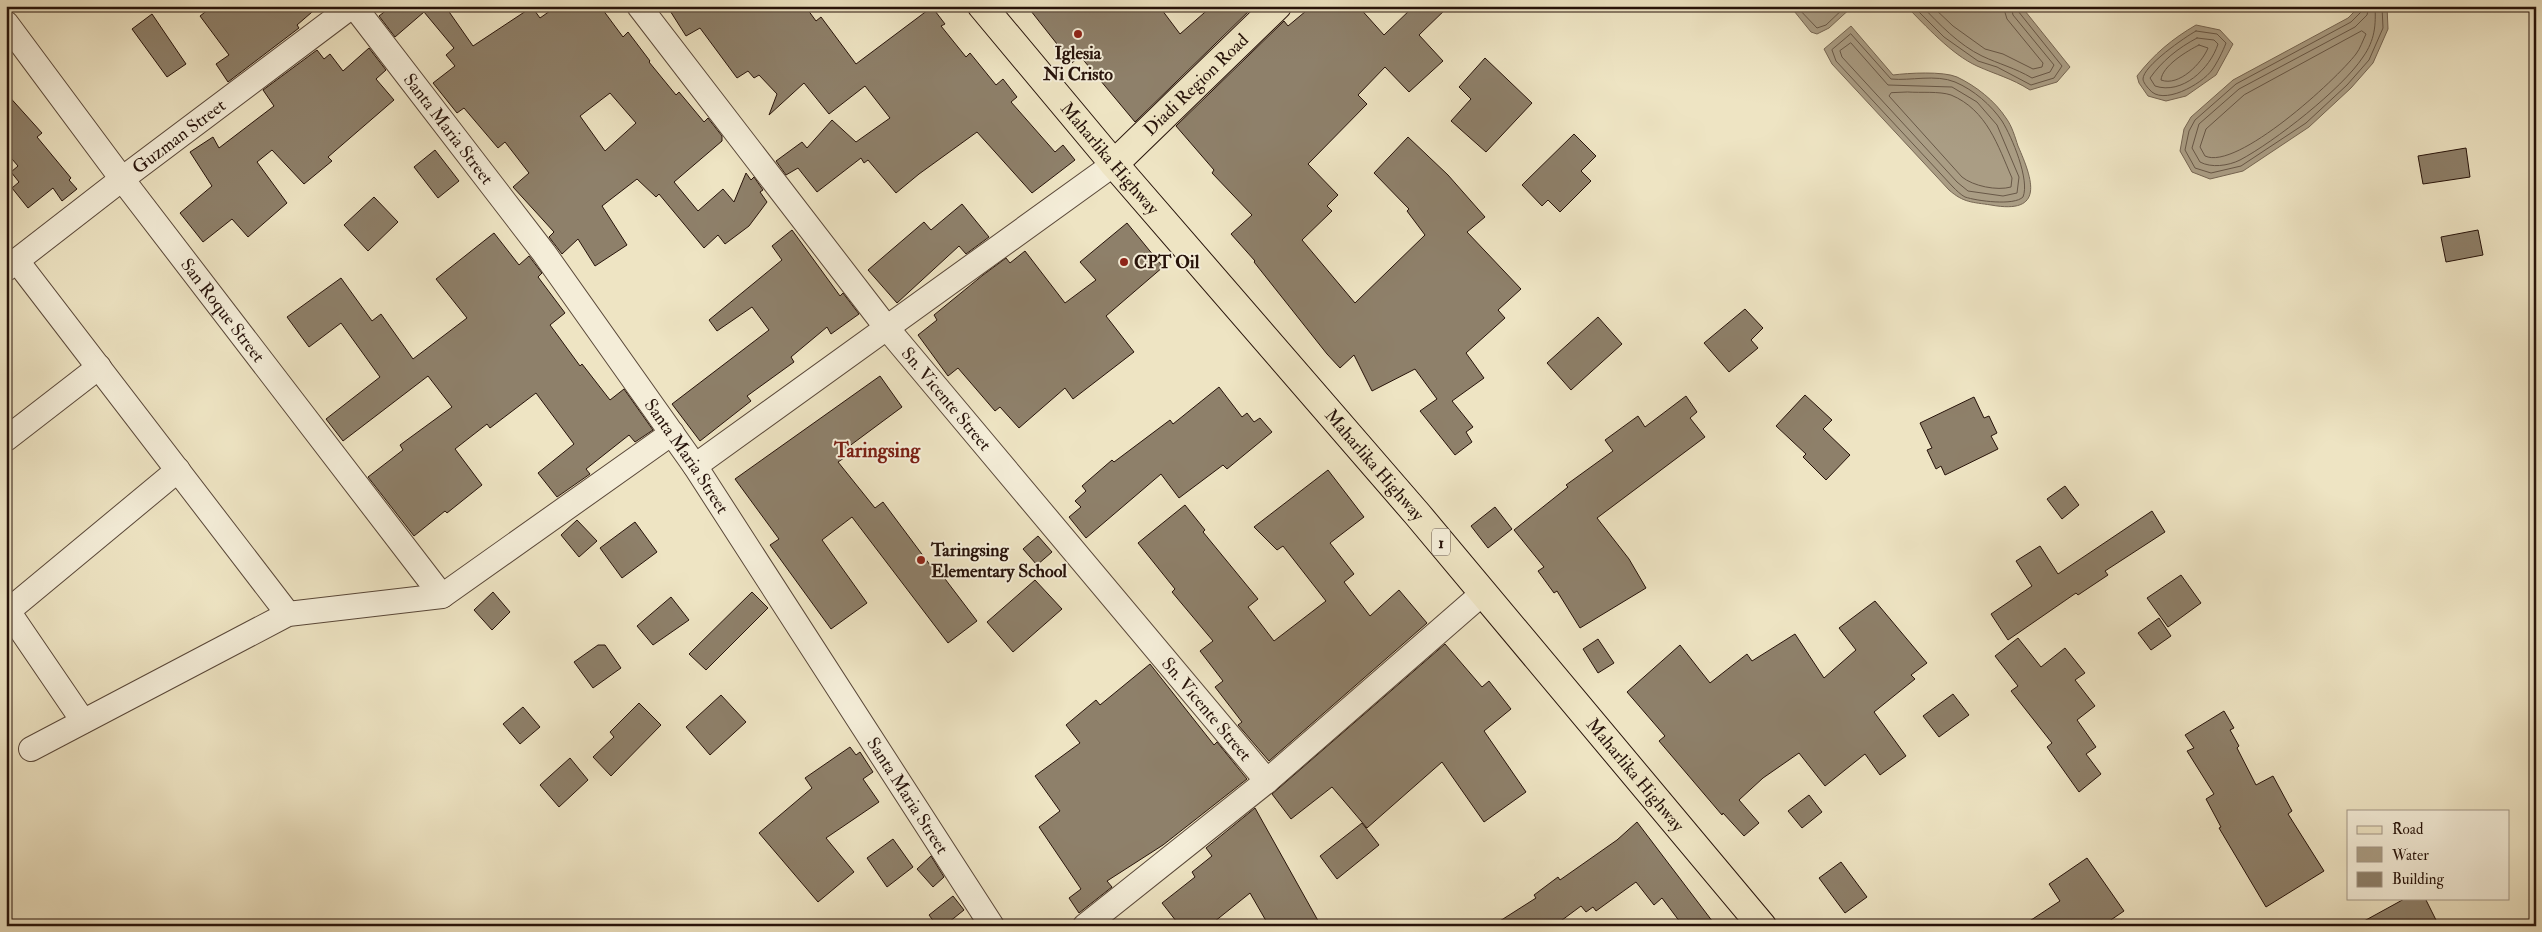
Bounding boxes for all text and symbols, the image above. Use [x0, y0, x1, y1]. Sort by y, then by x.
marker: Iglesia Ni Cristo [1072, 28, 1084, 40]
street label: Diadi Region Road [1139, 29, 1254, 141]
place label: Iglesia Ni Cristo [1042, 42, 1113, 86]
street label: Santa Maria Street [398, 69, 498, 190]
street label: Guzman Street [128, 94, 231, 179]
street label: Maharlika Highway [1055, 98, 1165, 221]
place label: CPT Oil [1134, 251, 1200, 274]
street label: San Roque Street [175, 254, 270, 368]
marker: CPT Oil [1118, 256, 1130, 268]
street label: Sn. Vicente Street [896, 343, 996, 456]
street label: Santa Maria Street [639, 394, 734, 518]
street label: Maharlika Highway [1319, 404, 1430, 527]
district label: Taringsing [833, 438, 921, 464]
road number: 1 [1432, 528, 1450, 556]
place label: Taringsing Elementary School [930, 539, 1067, 583]
marker: Taringsing Elementary School [915, 554, 927, 566]
street label: Sn. Vicente Street [1156, 653, 1257, 766]
street label: Maharlika Highway [1581, 714, 1690, 837]
street label: Santa Maria Street [861, 733, 954, 859]
legend [2347, 810, 2510, 900]
text: Road [2392, 820, 2424, 839]
text: Water [2391, 846, 2429, 865]
text: Building [2392, 870, 2444, 889]

